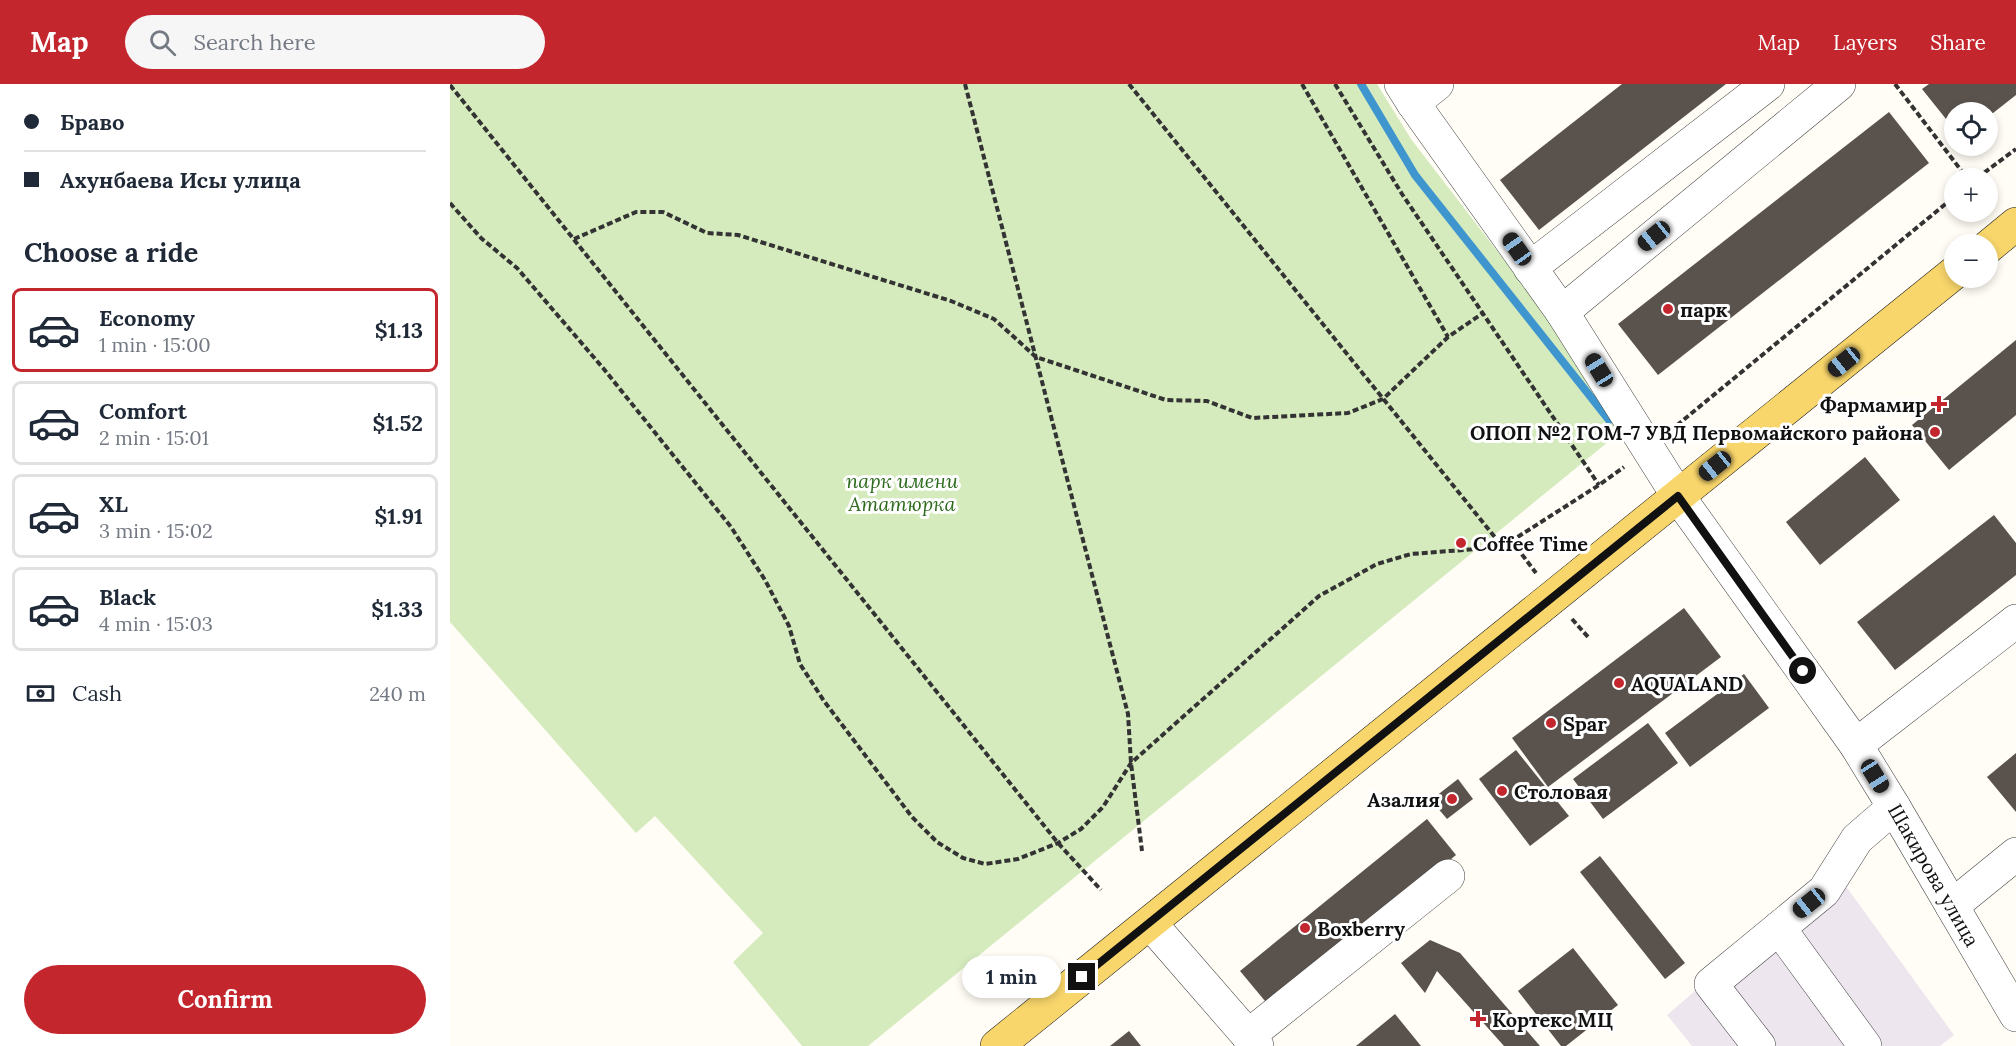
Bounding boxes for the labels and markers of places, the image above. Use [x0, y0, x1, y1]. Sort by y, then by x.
place label: парк [1680, 297, 1728, 322]
marker: парк [1661, 302, 1675, 316]
place label: Фармамир [1820, 392, 1927, 417]
marker: Фармамир [1932, 397, 1946, 411]
place label: ОПОП №2 ГОМ-7 УВД Первомайского района [1470, 420, 1924, 445]
marker: ОПОП №2 ГОМ-7 УВД Первомайского района [1928, 425, 1942, 439]
place label: Coffee Time [1473, 531, 1588, 556]
marker: Coffee Time [1454, 536, 1468, 550]
place label: AQUALAND [1631, 671, 1743, 696]
marker: AQUALAND [1612, 676, 1626, 690]
place label: Spar [1563, 711, 1607, 736]
marker: Spar [1544, 716, 1558, 730]
place label: Столовая [1514, 779, 1608, 804]
marker: Столовая [1495, 784, 1509, 798]
place label: Азалия [1367, 787, 1440, 812]
marker: Азалия [1445, 792, 1459, 806]
place label: Boxberry [1317, 916, 1405, 941]
marker: Boxberry [1298, 921, 1312, 935]
place label: Кортекс МЦ [1492, 1007, 1613, 1032]
marker: Кортекс МЦ [1469, 1010, 1487, 1028]

